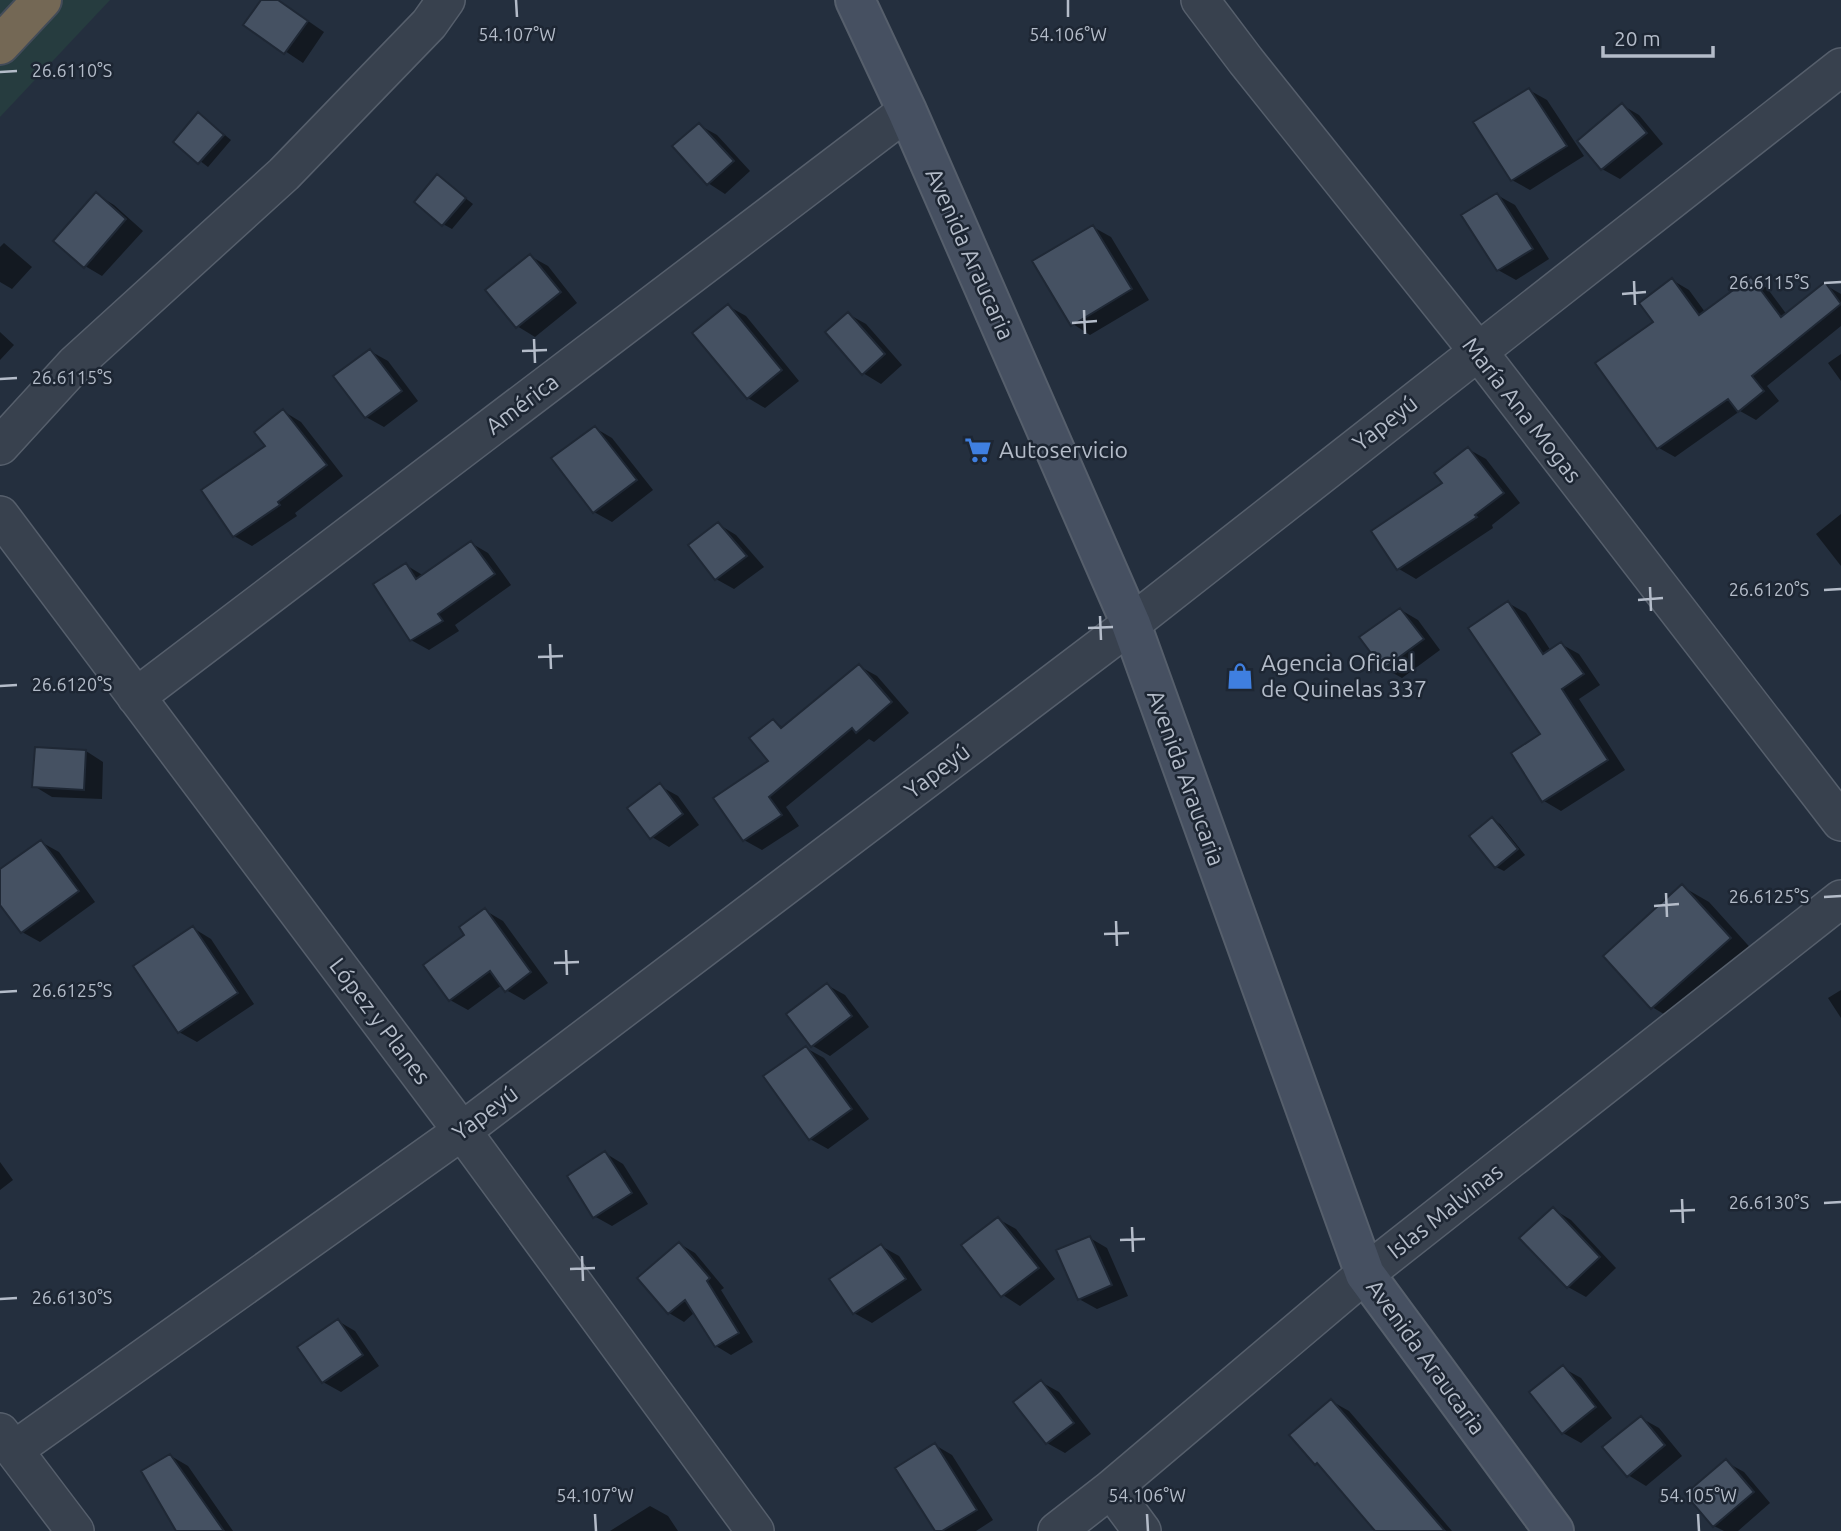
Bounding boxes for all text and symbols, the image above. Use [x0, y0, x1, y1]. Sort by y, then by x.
scale bar [1603, 14, 1713, 58]
text: 54.107°W [478, 24, 556, 44]
text: 54.106°W [1029, 24, 1107, 44]
text: 20 m [1614, 26, 1661, 50]
text: 26.6110°S [32, 60, 112, 80]
street label: Avenida Araucaria [921, 164, 1019, 343]
text: 26.6115°S [1729, 272, 1809, 292]
street label: María Ana Mogas [1458, 332, 1587, 487]
text: 26.6115°S [32, 367, 112, 387]
street label: América [481, 368, 563, 439]
street label: Yapeyú [1348, 390, 1422, 455]
supermarket icon: Autoservicio [963, 435, 993, 465]
place label: Autoservicio [999, 437, 1128, 462]
text: 26.6120°S [1729, 579, 1809, 599]
place label: Agencia Oficial de Quinelas 337 [1261, 650, 1427, 701]
shop icon: Agencia Oficial de Quinelas 337 [1225, 661, 1255, 691]
text: 26.6120°S [32, 674, 112, 694]
street label: Avenida Araucaria [1143, 687, 1230, 869]
street label: Yapeyú [899, 738, 974, 803]
text: 26.6125°S [1729, 886, 1809, 906]
street label: López y Planes [325, 953, 436, 1089]
text: 26.6125°S [32, 980, 112, 1000]
street label: Yapeyú [447, 1080, 522, 1145]
street label: Islas Malvinas [1382, 1158, 1507, 1263]
text: 26.6130°S [1729, 1192, 1809, 1212]
street label: Avenida Araucaria [1362, 1275, 1491, 1439]
text: 26.6130°S [32, 1287, 112, 1307]
text: 54.107°W [556, 1485, 634, 1505]
text: 54.106°W [1108, 1485, 1186, 1505]
text: 54.105°W [1659, 1485, 1737, 1505]

